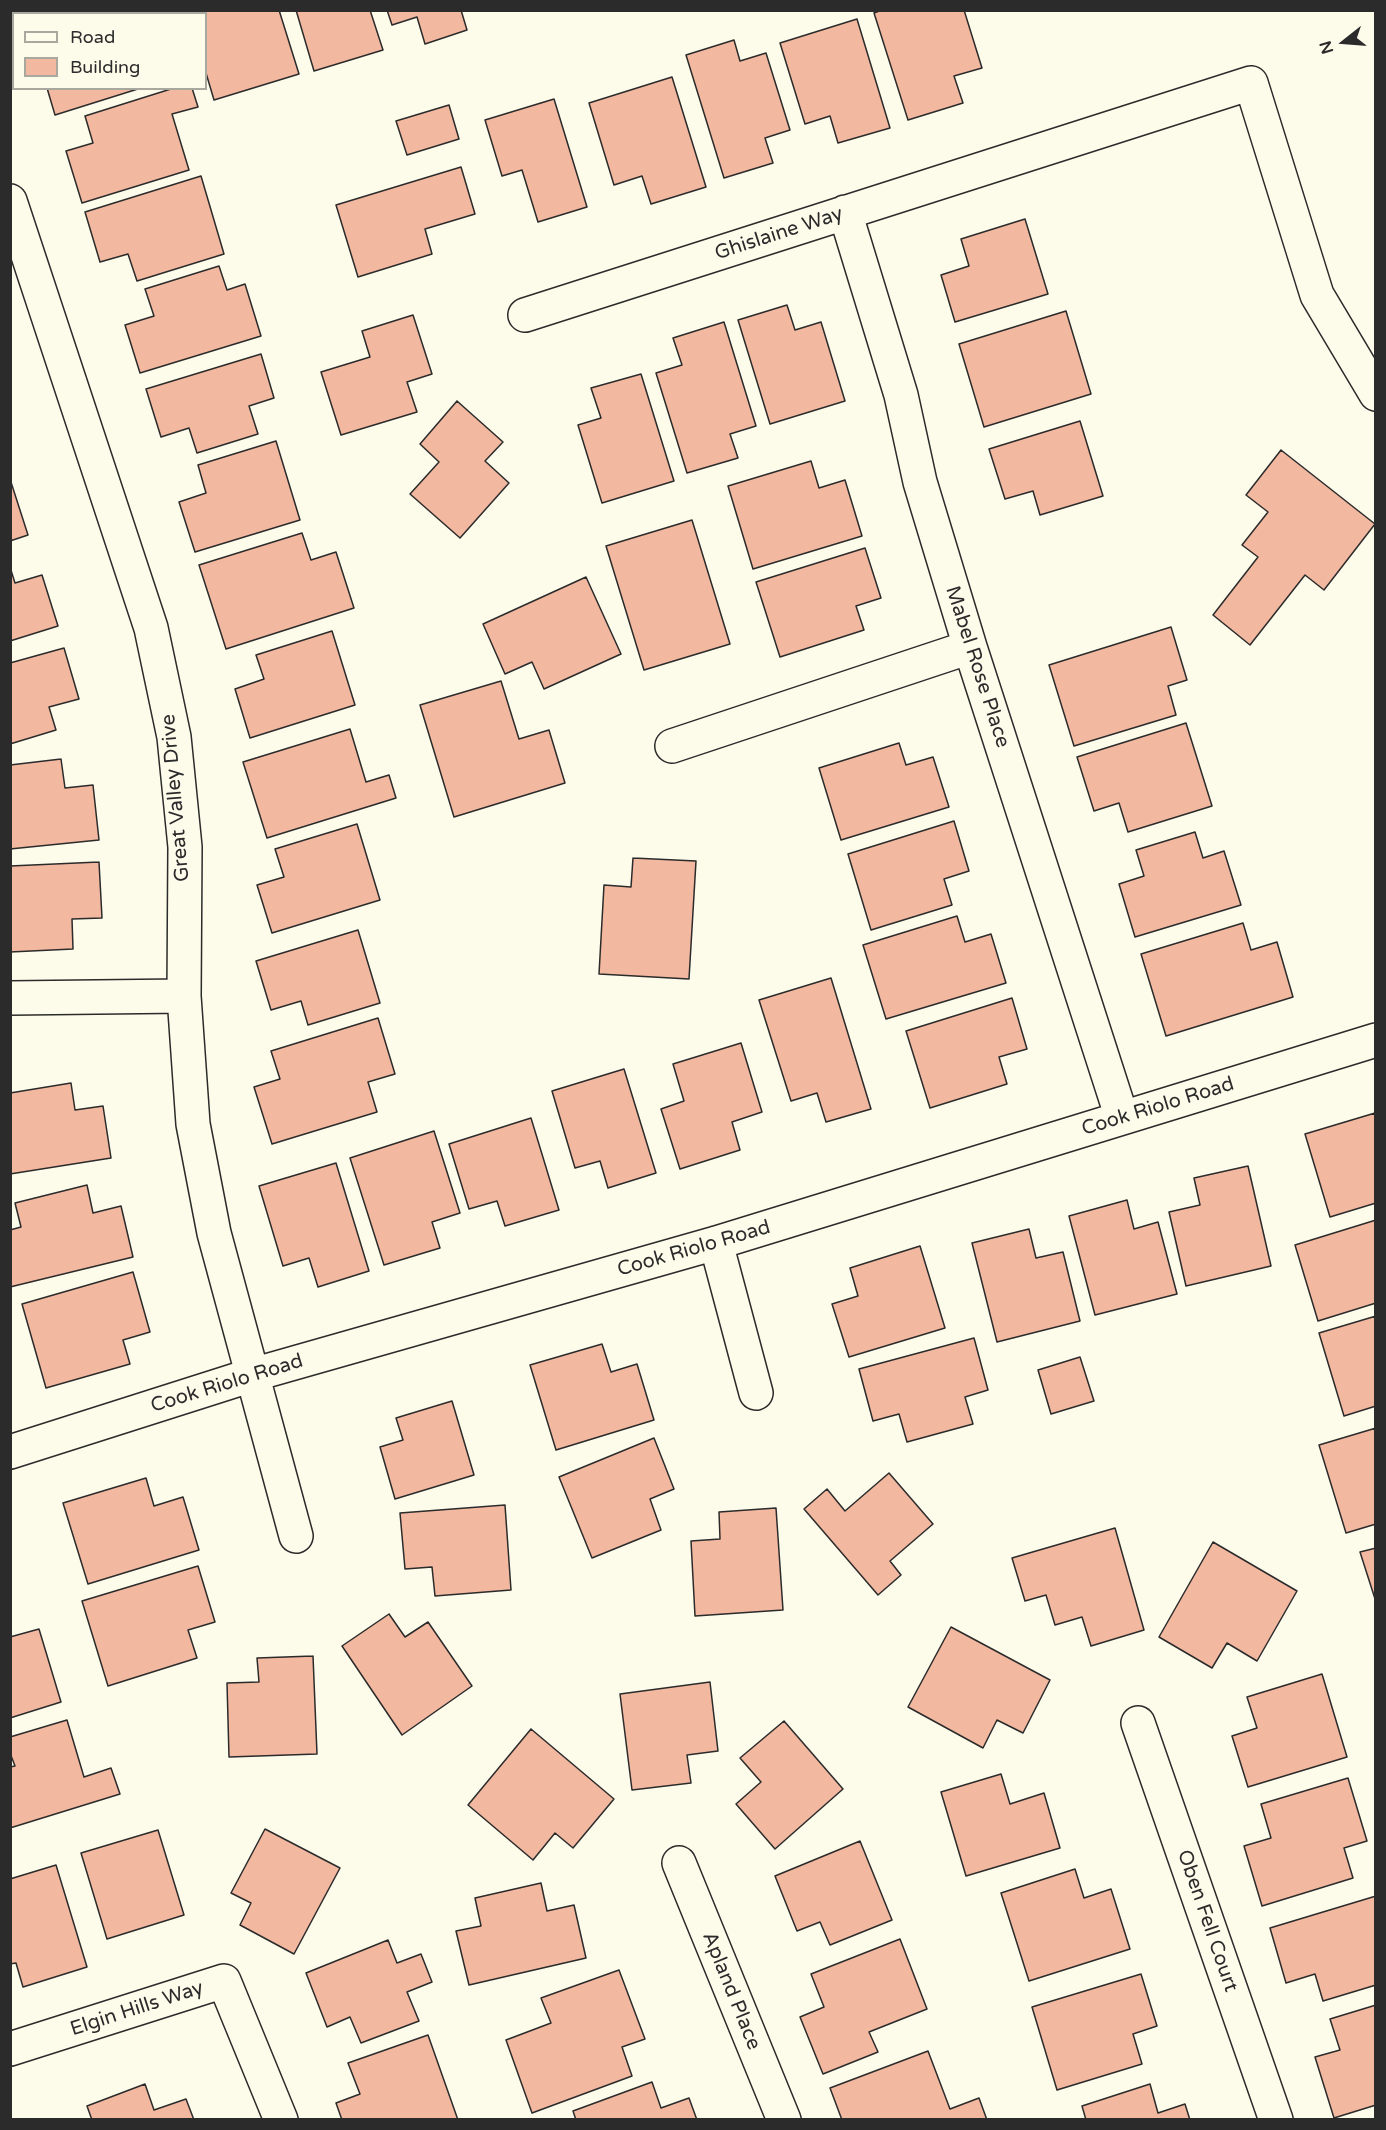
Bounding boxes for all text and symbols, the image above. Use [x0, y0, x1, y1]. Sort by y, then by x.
legend [12, 12, 207, 90]
north arrow [1314, 12, 1374, 72]
text: Road [70, 26, 115, 48]
text: N [1315, 38, 1338, 56]
text: Building [70, 56, 140, 78]
street label: Ghislaine Way [712, 202, 846, 266]
street label: Mabel Rose Place [940, 583, 1014, 751]
street label: Great Valley Drive [157, 713, 195, 883]
street label: Cook Riolo Road [1079, 1072, 1237, 1142]
street label: Cook Riolo Road [615, 1216, 773, 1282]
street label: Cook Riolo Road [148, 1349, 306, 1419]
street label: Oben Fell Court [1171, 1847, 1243, 1995]
street label: Apland Place [696, 1929, 766, 2053]
street label: Elgin Hills Way [67, 1976, 207, 2042]

